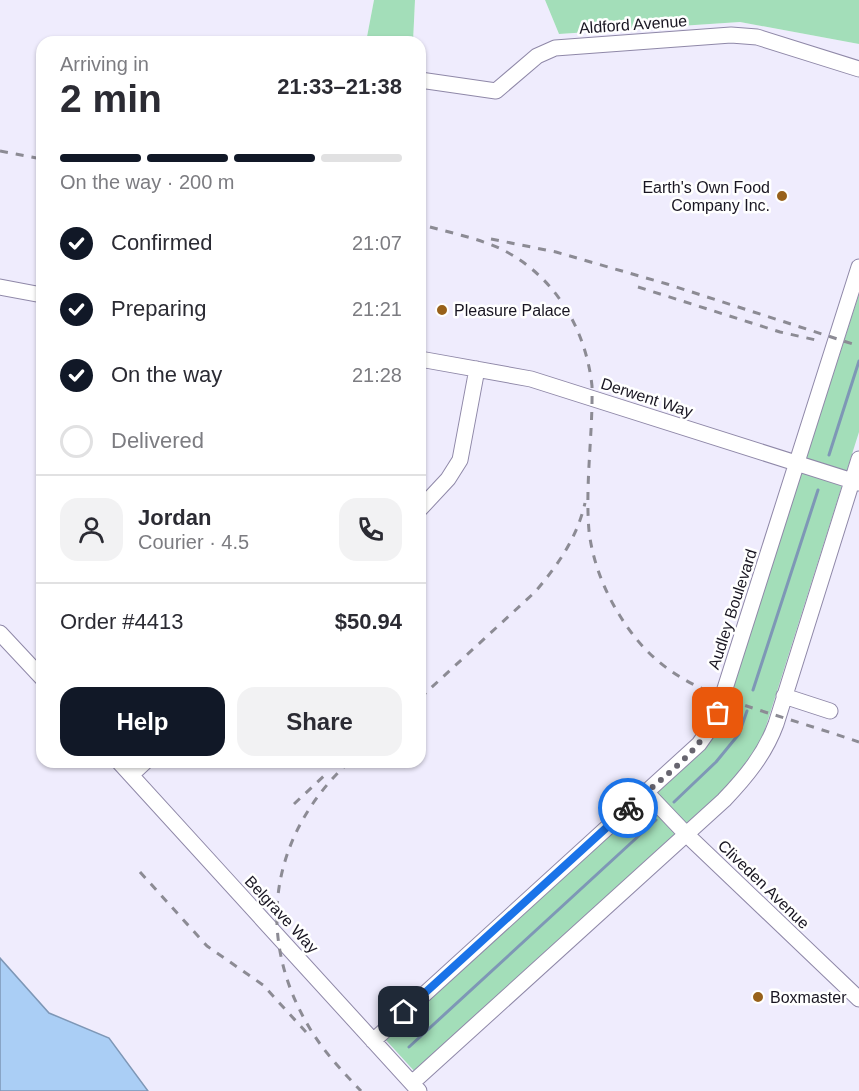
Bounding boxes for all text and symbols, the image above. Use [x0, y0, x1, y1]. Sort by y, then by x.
street label: Aldford Avenue [578, 12, 688, 37]
text: Arriving in [60, 53, 149, 75]
text: 21:33–21:38 [277, 74, 402, 99]
text: 2 min [60, 77, 162, 120]
text: On the way · 200 m [60, 171, 235, 193]
place label: Earth's Own Food Company Inc. [642, 179, 770, 214]
marker: Earth's Own Food Company Inc. [775, 189, 789, 203]
icon: check [60, 227, 93, 260]
text: Confirmed [111, 230, 212, 255]
text: 21:07 [352, 232, 402, 254]
icon: check [60, 293, 93, 326]
text: Preparing [111, 296, 206, 321]
text: 21:21 [352, 298, 402, 320]
place label: Pleasure Palace [454, 302, 571, 319]
marker: Pleasure Palace [435, 303, 449, 317]
icon: check [60, 359, 93, 392]
text: On the way [111, 362, 222, 387]
text: 21:28 [352, 364, 402, 386]
street label: Derwent Way [599, 375, 695, 420]
text: Delivered [111, 428, 204, 453]
button: person [60, 498, 123, 561]
button: phone [339, 498, 402, 561]
text: Jordan [138, 505, 211, 530]
text: Courier · 4.5 [138, 531, 249, 553]
street label: Audley Boulevard [705, 547, 760, 671]
text: Order #4413 [60, 609, 184, 634]
text: $50.94 [335, 609, 402, 634]
button: Help [60, 687, 225, 756]
button: Share [237, 687, 402, 756]
pin [692, 687, 743, 738]
icon: bag [701, 696, 734, 729]
courier [598, 778, 658, 838]
icon: bike [612, 792, 645, 825]
street label: Cliveden Avenue [715, 837, 813, 932]
street label: Belgrave Way [242, 872, 322, 956]
pin [378, 986, 429, 1037]
place label: Boxmaster [770, 989, 847, 1006]
marker: Boxmaster [751, 990, 765, 1004]
icon: home [387, 995, 420, 1028]

